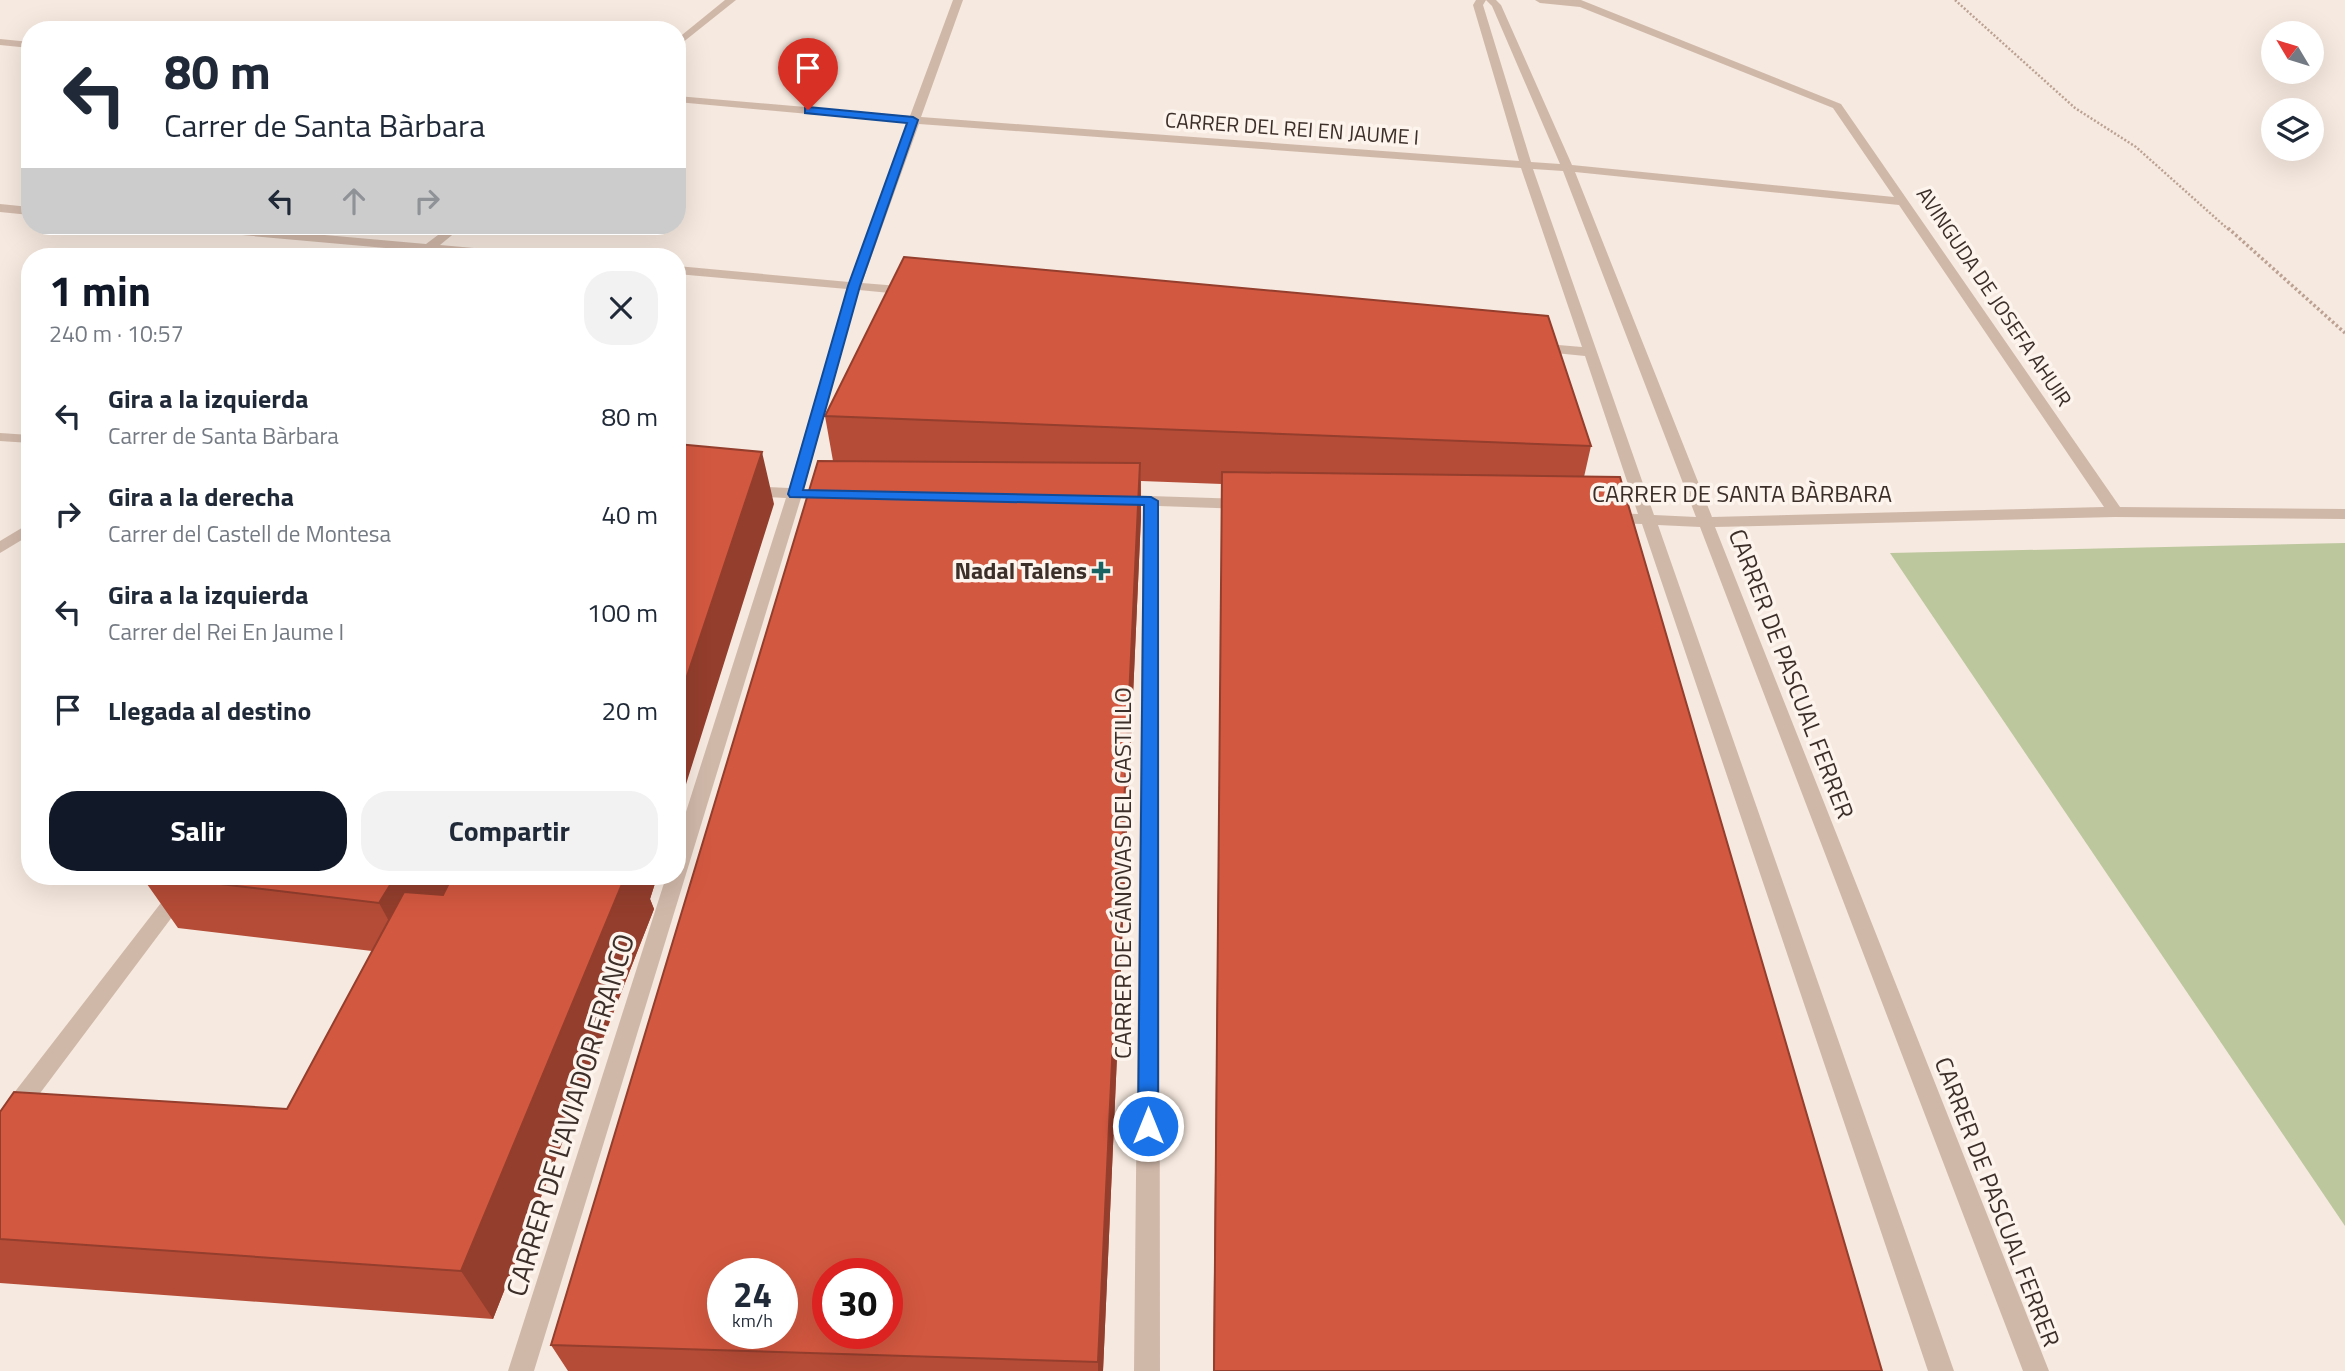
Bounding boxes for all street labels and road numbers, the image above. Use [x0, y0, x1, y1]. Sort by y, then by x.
street label: CARRER DEL REI EN JAUME I [1164, 103, 1420, 153]
street label: AVINGUDA DE JOSEFA AHUIR [1909, 180, 2080, 413]
street label: CARRER DE SANTA BÀRBARA [1592, 475, 1892, 511]
street label: CARRER DE PASCUAL FERRER [1720, 523, 1864, 824]
street label: CARRER DE CÁNOVAS DEL CASTILLO [1104, 687, 1140, 1059]
street label: CARRER DE L'AVIADOR FRANCO [494, 928, 645, 1301]
street label: CARRER DE PASCUAL FERRER [1926, 1051, 2070, 1352]

